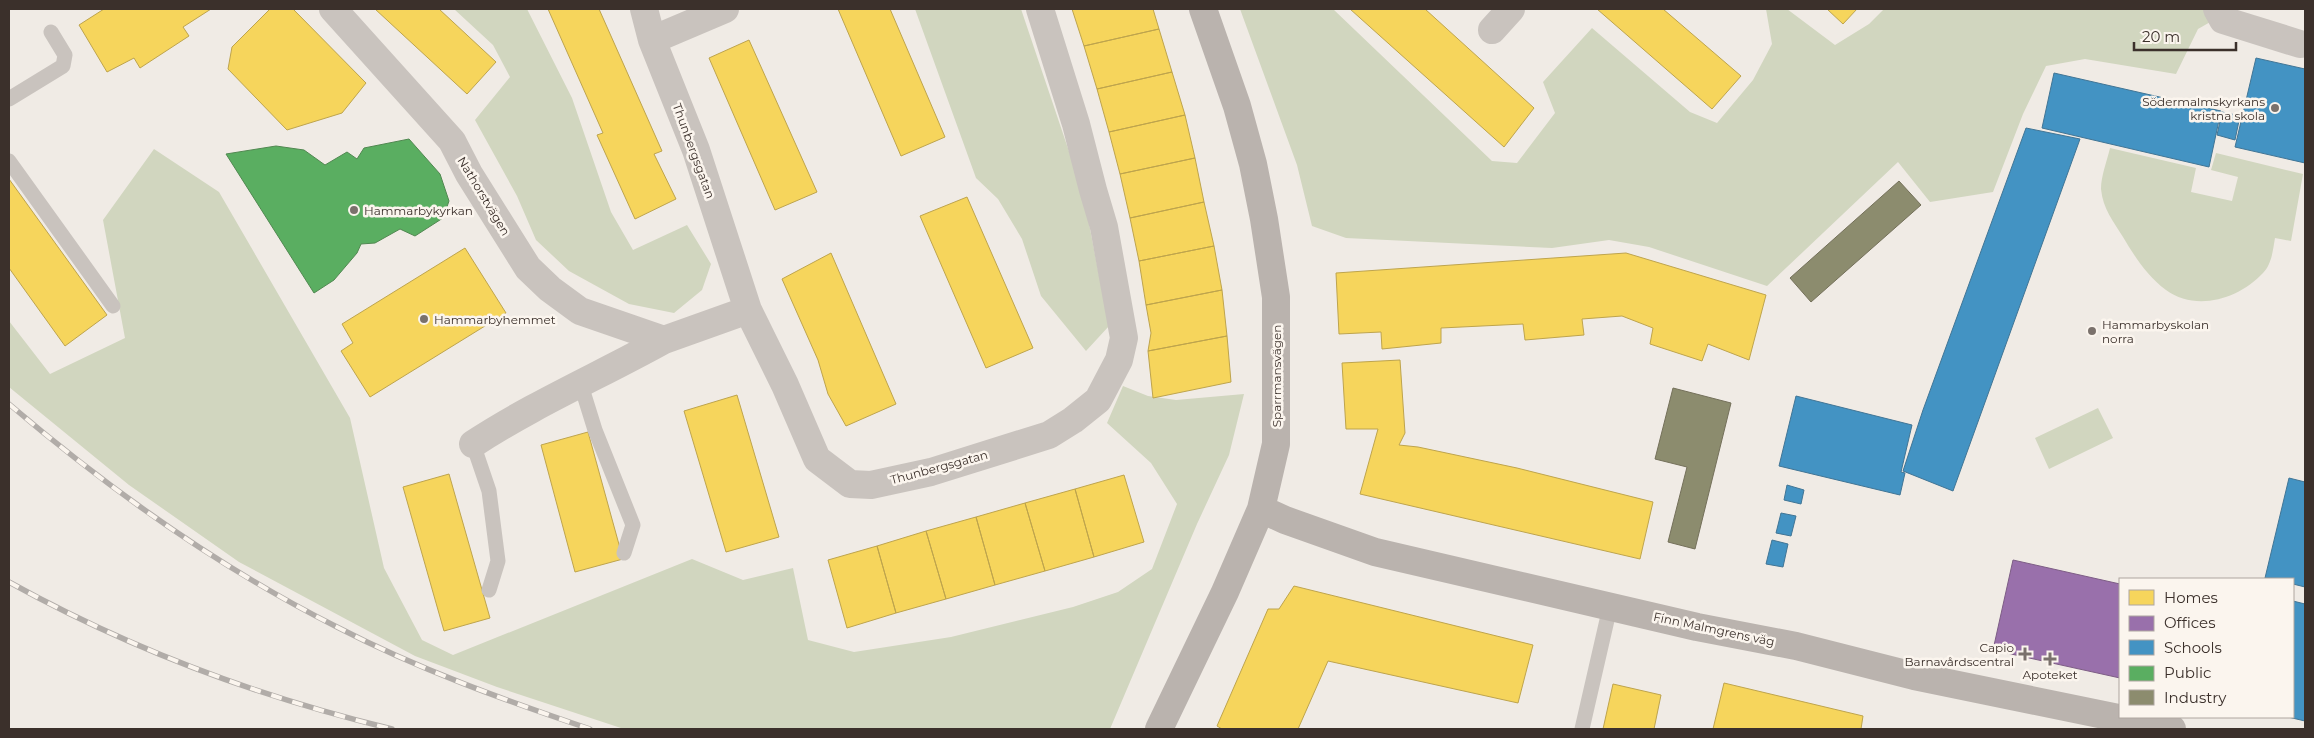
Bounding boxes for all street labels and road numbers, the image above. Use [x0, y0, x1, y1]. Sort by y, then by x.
street label: Thunbergsgatan [670, 101, 718, 201]
street label: Nathorstvägen [454, 154, 514, 238]
street label: Sparrmansvägen [1269, 325, 1284, 427]
street label: Thunbergsgatan [889, 447, 989, 487]
street label: Finn Malmgrens väg [1652, 609, 1776, 649]

